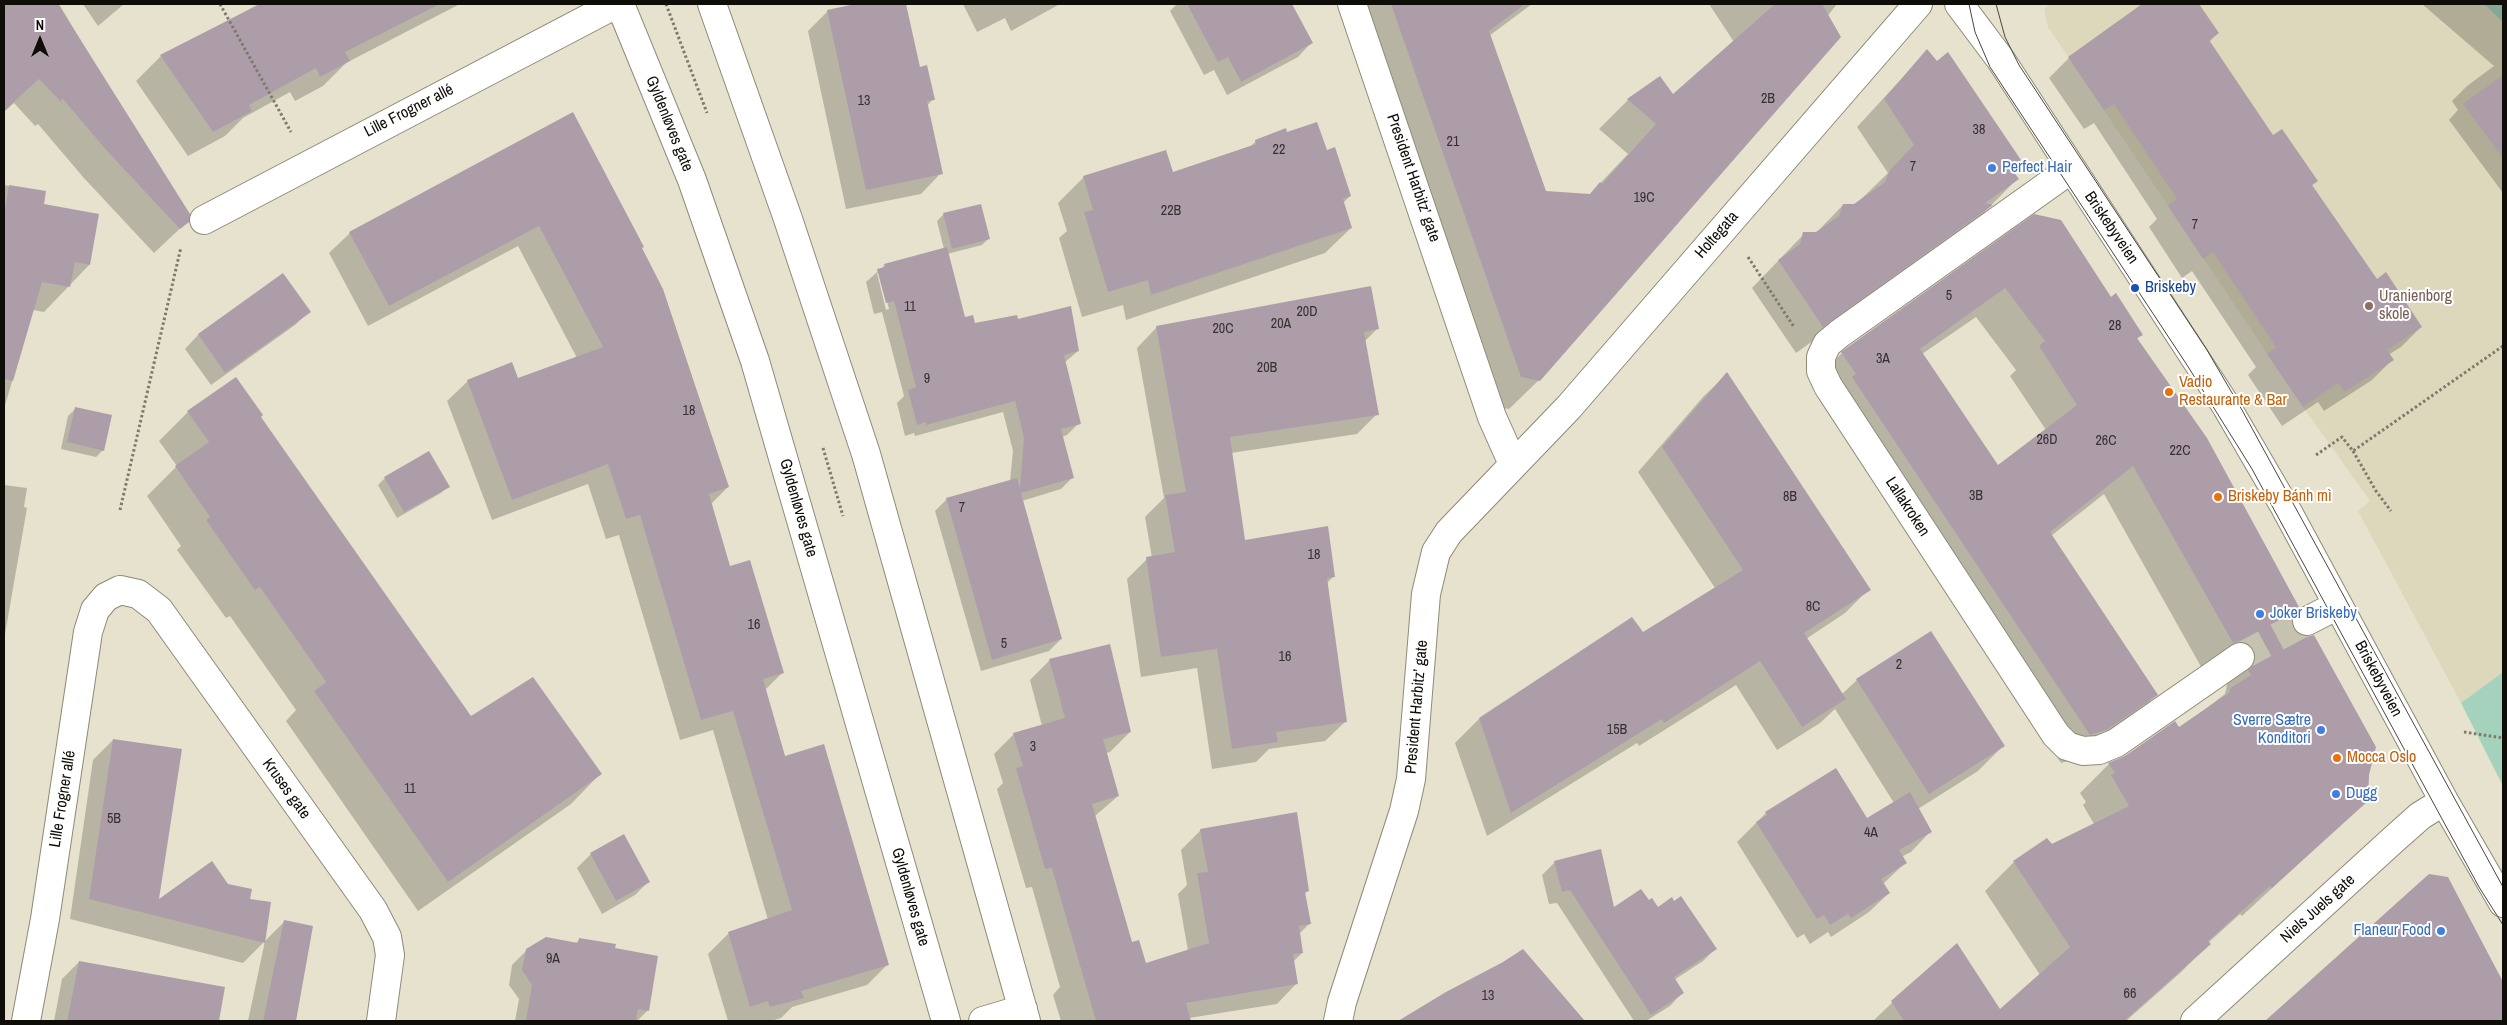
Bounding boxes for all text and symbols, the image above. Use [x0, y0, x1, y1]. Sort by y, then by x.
north arrow [15, 15, 65, 65]
text: N [36, 16, 44, 34]
street label: Gyldenløves gate [641, 73, 697, 175]
street label: Lille Frogner allé [361, 80, 457, 142]
house number: 2B [1761, 91, 1775, 107]
house number: 13 [858, 93, 870, 109]
street label: President Harbitz’ gate [1382, 111, 1444, 245]
house number: 38 [1973, 122, 1985, 138]
house number: 21 [1447, 134, 1459, 150]
house number: 22 [1273, 142, 1285, 158]
place label: Perfect Hair [2002, 158, 2072, 178]
house number: 7 [1910, 159, 1916, 175]
marker: Perfect Hair [1986, 162, 1998, 174]
street label: Briskebyveien [2080, 188, 2142, 268]
house number: 19C [1633, 190, 1655, 206]
house number: 22B [1161, 203, 1181, 219]
street label: Holtegata [1691, 208, 1743, 262]
house number: 7 [2192, 217, 2198, 233]
place label: Briskeby [2145, 278, 2196, 298]
marker: Briskeby [2129, 282, 2141, 294]
place label: Uranienborg skole [2379, 287, 2452, 325]
house number: 5 [1946, 288, 1952, 304]
house number: 11 [904, 299, 916, 315]
marker: Uranienborg skole [2363, 300, 2375, 312]
house number: 20D [1296, 304, 1318, 320]
house number: 20A [1271, 316, 1291, 332]
house number: 28 [2109, 318, 2121, 334]
house number: 20C [1212, 321, 1234, 337]
house number: 3A [1876, 351, 1890, 367]
house number: 20B [1257, 360, 1277, 376]
house number: 9 [924, 371, 930, 387]
place label: Vadio Restaurante & Bar [2179, 373, 2287, 411]
marker: Vadio Restaurante & Bar [2163, 386, 2175, 398]
house number: 18 [683, 403, 695, 419]
house number: 26D [2036, 432, 2058, 448]
house number: 26C [2095, 433, 2117, 449]
house number: 22C [2169, 443, 2191, 459]
street label: Gyldenløves gate [775, 457, 821, 559]
street label: Lallakroken [1881, 474, 1933, 540]
place label: Briskeby Bánh mì [2228, 487, 2332, 507]
house number: 3B [1969, 488, 1983, 504]
house number: 8B [1783, 489, 1797, 505]
marker: Briskeby Bánh mì [2212, 491, 2224, 503]
house number: 7 [959, 500, 965, 516]
house number: 18 [1308, 547, 1320, 563]
house number: 8C [1806, 599, 1820, 615]
place label: Joker Briskeby [2270, 604, 2357, 624]
marker: Joker Briskeby [2254, 608, 2266, 620]
house number: 16 [748, 617, 760, 633]
house number: 5 [1001, 636, 1007, 652]
street label: Briskebyveien [2350, 638, 2406, 720]
street label: President Harbitz’ gate [1402, 639, 1432, 775]
house number: 16 [1279, 649, 1291, 665]
house number: 2 [1896, 657, 1902, 673]
place label: Sverre Sætre Konditori [2233, 711, 2311, 749]
house number: 15B [1607, 722, 1627, 738]
marker: Sverre Sætre Konditori [2315, 724, 2327, 736]
house number: 3 [1030, 739, 1036, 755]
place label: Mocca Oslo [2347, 748, 2416, 768]
street label: Lille Frogner allé [46, 749, 80, 849]
marker: Mocca Oslo [2331, 752, 2343, 764]
street label: Kruses gate [258, 755, 314, 823]
house number: 11 [404, 781, 416, 797]
place label: Dugg [2346, 784, 2377, 804]
marker: Dugg [2330, 788, 2342, 800]
house number: 5B [107, 811, 121, 827]
house number: 4A [1864, 825, 1878, 841]
street label: Gyldenløves gate [887, 846, 933, 948]
street label: Niels Juels gate [2277, 871, 2359, 947]
place label: Flaneur Food [2354, 921, 2431, 941]
marker: Flaneur Food [2435, 925, 2447, 937]
house number: 9A [546, 951, 560, 967]
house number: 66 [2124, 986, 2136, 1002]
house number: 13 [1482, 988, 1494, 1004]

